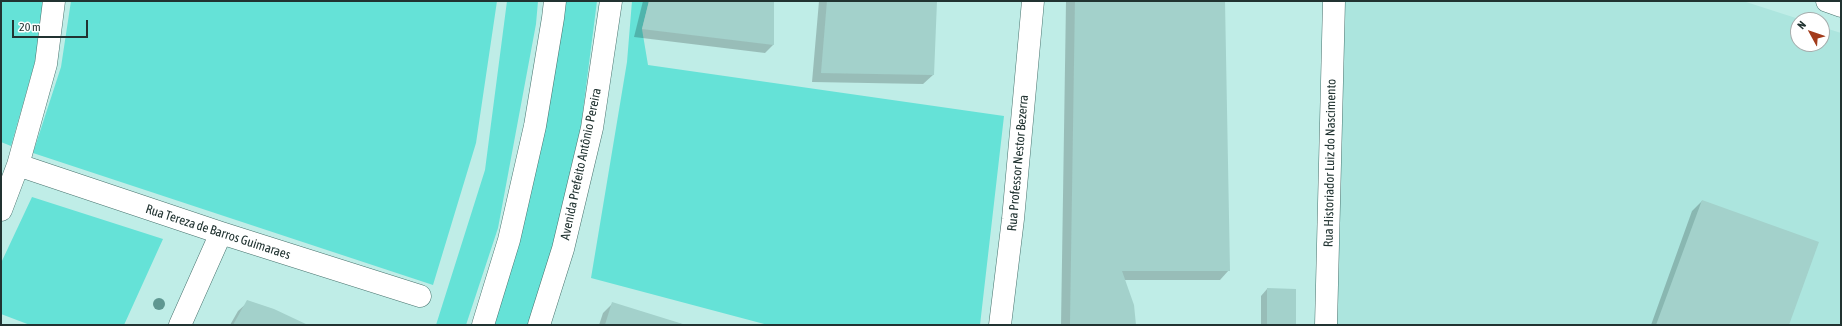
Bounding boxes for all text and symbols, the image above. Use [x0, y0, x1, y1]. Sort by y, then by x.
scale bar [14, 12, 90, 38]
north arrow [1790, 12, 1830, 52]
text: N [1795, 19, 1808, 31]
text: 20 m [19, 20, 41, 34]
street label: Rua Historiador Luiz do Nascimento [1321, 79, 1339, 247]
street label: Avenida Prefeito Antônio Pereira [557, 87, 605, 241]
street label: Rua Professor Nestor Bezerra [1004, 94, 1032, 232]
street label: Rua Tereza de Barros Guimaraes [144, 201, 292, 263]

